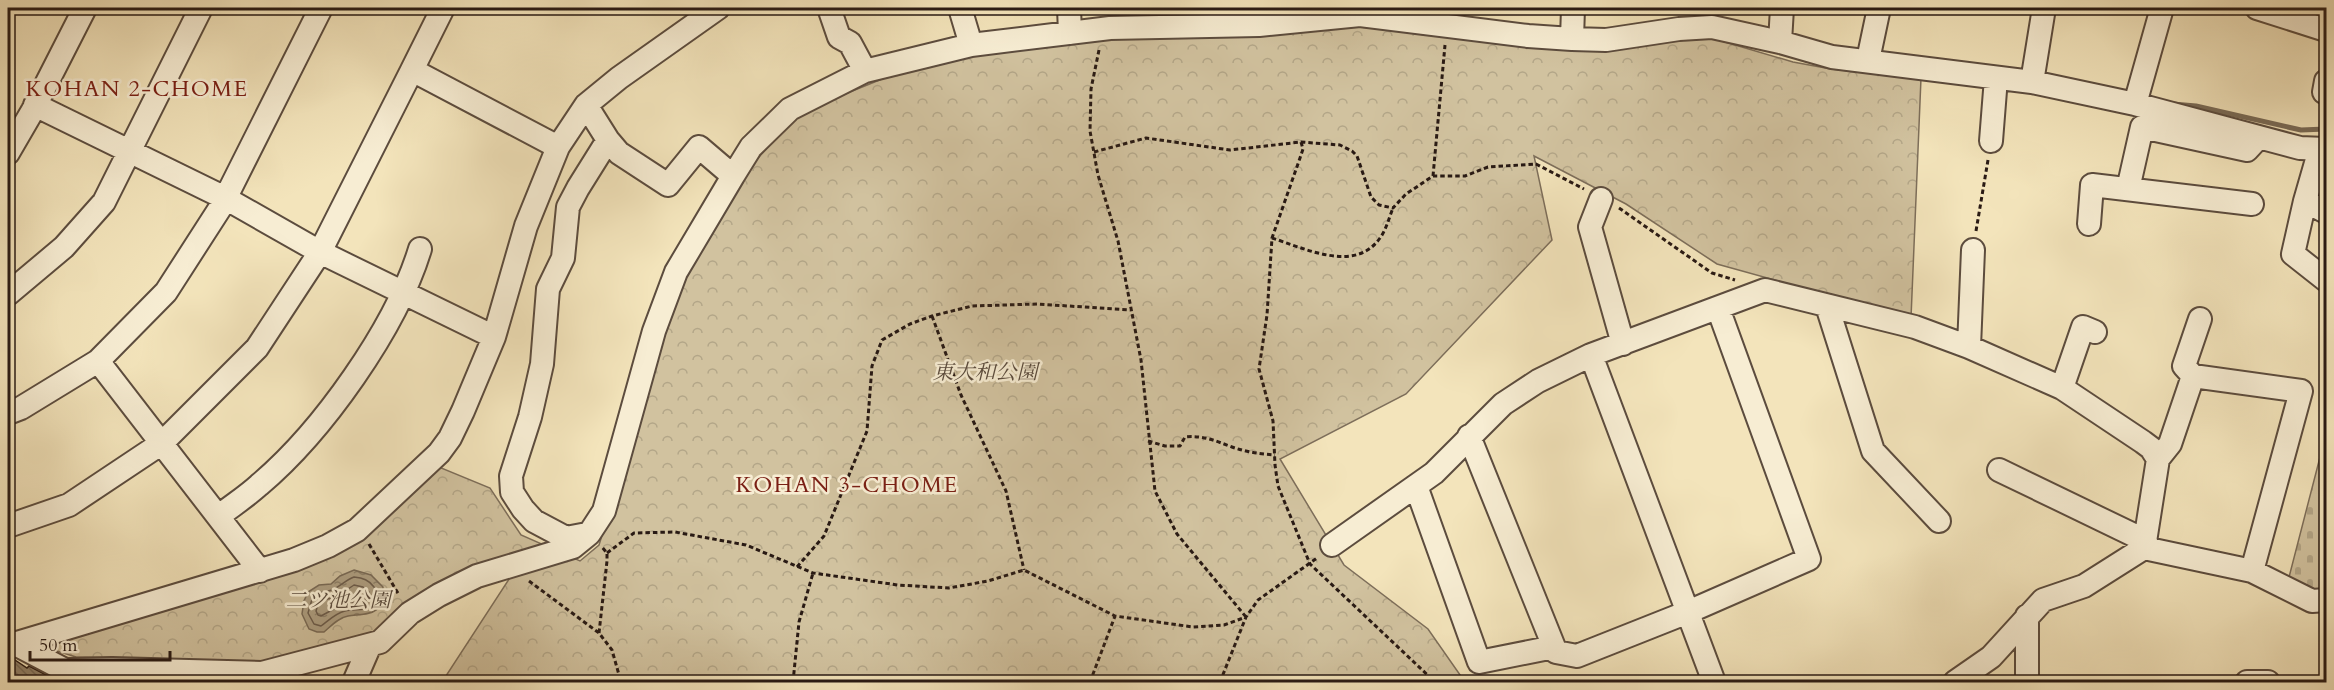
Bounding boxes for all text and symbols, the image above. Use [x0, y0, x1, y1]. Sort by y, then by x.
district label: KOHAN 2-CHOME [25, 74, 249, 104]
park label: 東大和公園 [933, 358, 1040, 387]
district label: KOHAN 3-CHOME [735, 470, 959, 500]
park label: 二ツ池公園 [286, 586, 393, 615]
scale bar [30, 624, 170, 662]
text: 50 m [39, 633, 78, 658]

